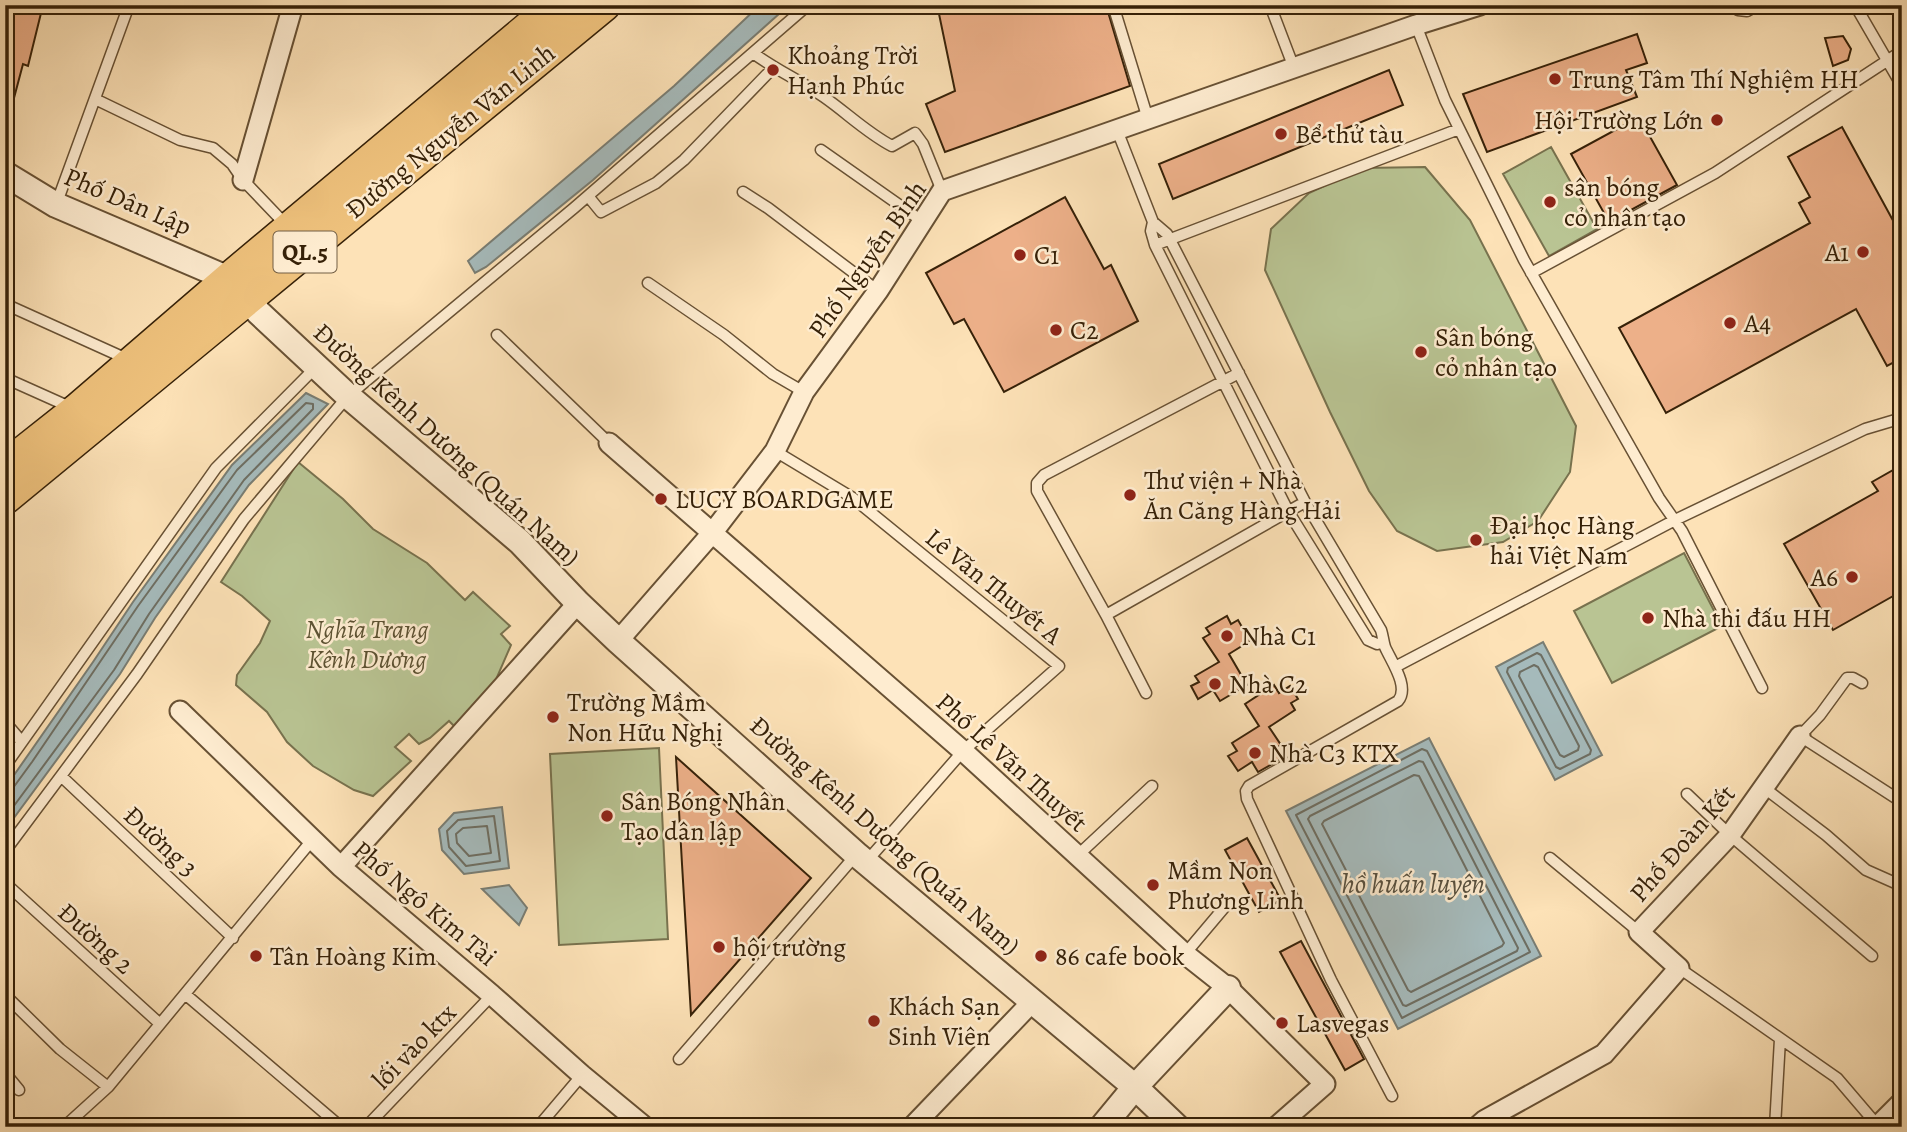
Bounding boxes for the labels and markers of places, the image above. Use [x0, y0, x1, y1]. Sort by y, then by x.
place label: Khoảng Trời Hạnh Phúc [787, 38, 919, 103]
marker: Khoảng Trời Hạnh Phúc [765, 62, 781, 78]
place label: Trung Tâm Thí Nghiệm HH [1569, 62, 1859, 97]
marker: Trung Tâm Thí Nghiệm HH [1547, 71, 1563, 87]
place label: Hội Trường Lớn [1534, 103, 1703, 138]
marker: Hội Trường Lớn [1709, 112, 1725, 128]
place label: Bể thử tàu [1295, 117, 1405, 152]
marker: Bể thử tàu [1273, 126, 1289, 142]
place label: sân bóng cỏ nhân tạo [1564, 170, 1686, 235]
marker: sân bóng cỏ nhân tạo [1542, 194, 1558, 210]
place label: A1 [1824, 235, 1849, 270]
place label: C1 [1034, 238, 1059, 273]
marker: A1 [1855, 244, 1871, 260]
marker: C1 [1012, 247, 1028, 263]
place label: A4 [1743, 306, 1771, 341]
place label: C2 [1070, 313, 1099, 348]
marker: A4 [1722, 315, 1738, 331]
place label: Sân bóng cỏ nhân tạo [1435, 320, 1557, 385]
marker: C2 [1048, 322, 1064, 338]
marker: Sân bóng cỏ nhân tạo [1413, 344, 1429, 360]
place label: Thư viện + Nhà Ăn Căng Hàng Hải [1143, 463, 1341, 528]
place label: LUCY BOARDGAME [675, 482, 894, 517]
marker: Thư viện + Nhà Ăn Căng Hàng Hải [1122, 487, 1138, 503]
marker: LUCY BOARDGAME [653, 491, 669, 507]
place label: Đại học Hàng hải Việt Nam [1490, 508, 1635, 573]
marker: Đại học Hàng hải Việt Nam [1468, 532, 1484, 548]
place label: A6 [1810, 560, 1838, 595]
marker: A6 [1844, 569, 1860, 585]
place label: Nhà thi đấu HH [1662, 601, 1831, 636]
marker: Nhà thi đấu HH [1640, 610, 1656, 626]
place label: Nhà C1 [1241, 619, 1316, 654]
marker: Nhà C1 [1219, 628, 1235, 644]
place label: Nhà C2 [1229, 667, 1307, 702]
marker: Nhà C2 [1207, 676, 1223, 692]
place label: Trường Mầm Non Hữu Nghị [567, 685, 723, 750]
marker: Trường Mầm Non Hữu Nghị [545, 709, 561, 725]
place label: Nhà C3 KTX [1269, 736, 1399, 771]
marker: Nhà C3 KTX [1247, 745, 1263, 761]
place label: Sân Bóng Nhân Tạo dân lập [621, 784, 785, 849]
marker: Sân Bóng Nhân Tạo dân lập [599, 808, 615, 824]
place label: Mầm Non Phương Linh [1167, 853, 1304, 918]
marker: Mầm Non Phương Linh [1145, 877, 1161, 893]
place label: hội trường [733, 930, 846, 965]
place label: Tân Hoàng Kim [270, 939, 436, 974]
marker: hội trường [711, 939, 727, 955]
place label: 86 cafe book [1055, 939, 1185, 974]
marker: Tân Hoàng Kim [248, 948, 264, 964]
marker: 86 cafe book [1033, 948, 1049, 964]
place label: Khách Sạn Sinh Viên [888, 989, 1000, 1054]
place label: Lasvegas [1296, 1006, 1390, 1041]
marker: Khách Sạn Sinh Viên [866, 1013, 882, 1029]
marker: Lasvegas [1274, 1015, 1290, 1031]

